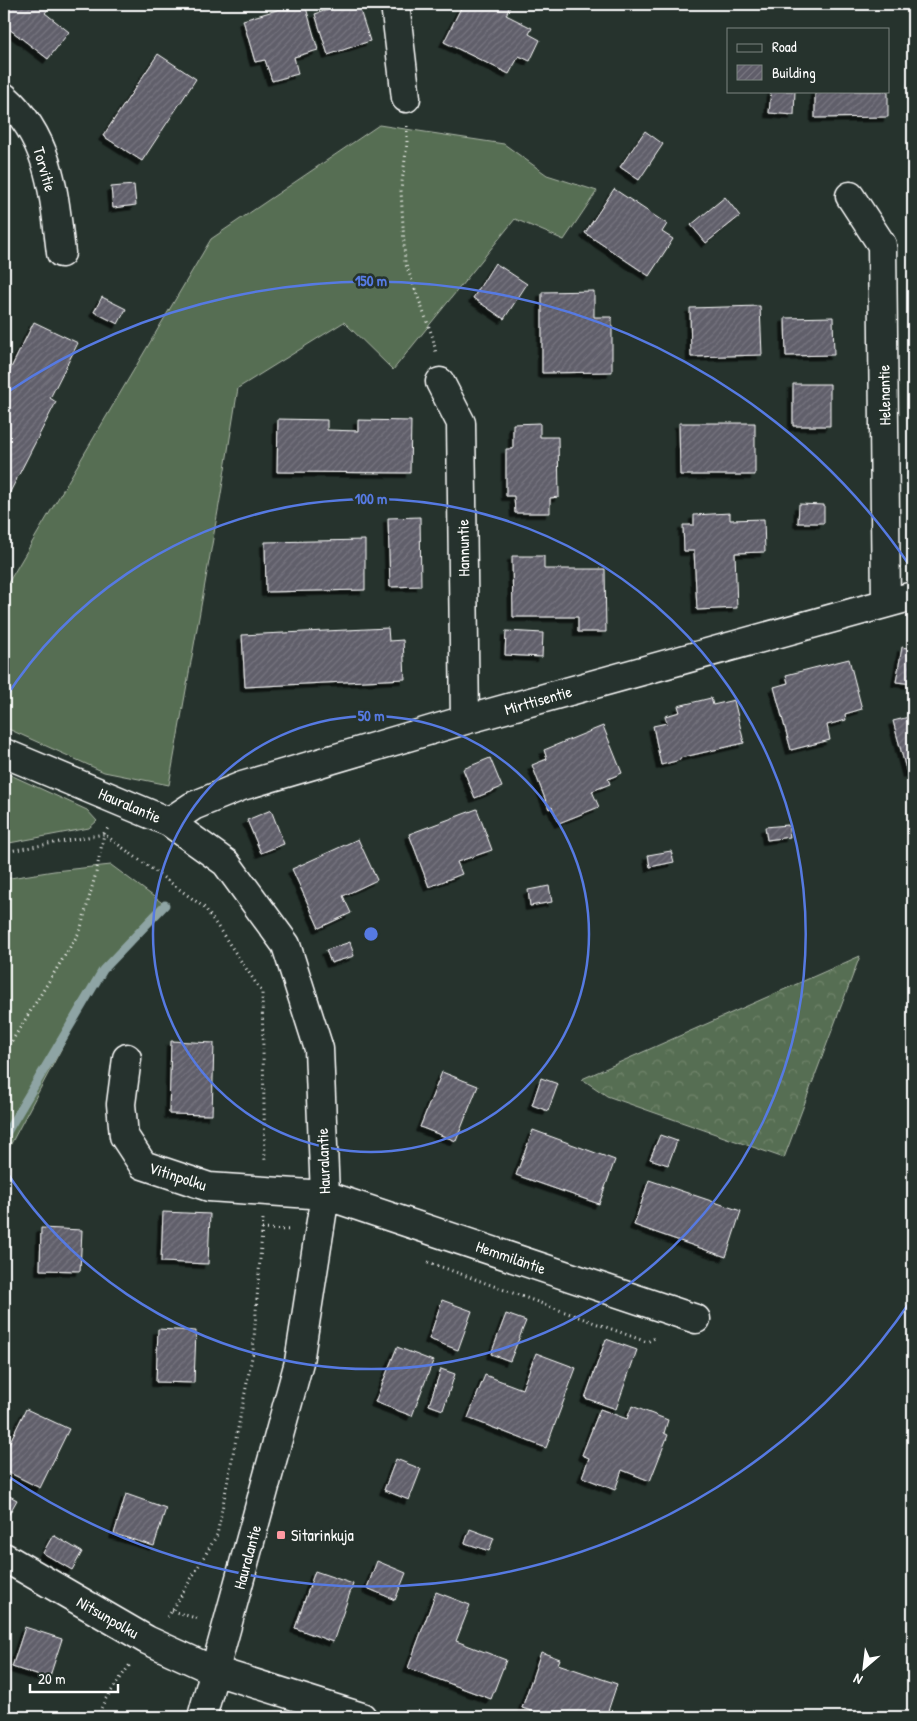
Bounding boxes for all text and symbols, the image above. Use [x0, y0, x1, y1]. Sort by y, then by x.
legend [727, 28, 890, 92]
text: Road [772, 36, 797, 57]
text: Building [772, 62, 816, 83]
street label: Torvitie [28, 144, 62, 195]
text: 150 m [355, 270, 387, 291]
street label: Helenantie [872, 364, 896, 426]
text: 100 m [355, 488, 387, 509]
street label: Hannuntie [451, 519, 474, 577]
street label: Mirttisentie [502, 680, 575, 720]
text: 50 m [358, 705, 384, 726]
street label: Hauralantie [95, 782, 165, 828]
centre of rings [362, 925, 380, 943]
street label: Hauralantie [311, 1127, 335, 1194]
street label: Vitinpolku [146, 1156, 210, 1196]
street label: Hemmiläntie [473, 1235, 549, 1279]
street label: Hauralantie [228, 1522, 266, 1592]
place label: Sitarinkuja [291, 1524, 354, 1546]
marker: Sitarinkuja [275, 1529, 287, 1541]
street label: Nitsunpolku [73, 1590, 143, 1644]
north arrow [840, 1644, 890, 1694]
scale bar [30, 1661, 118, 1693]
text: 20 m [38, 1668, 65, 1689]
text: N [849, 1670, 865, 1690]

